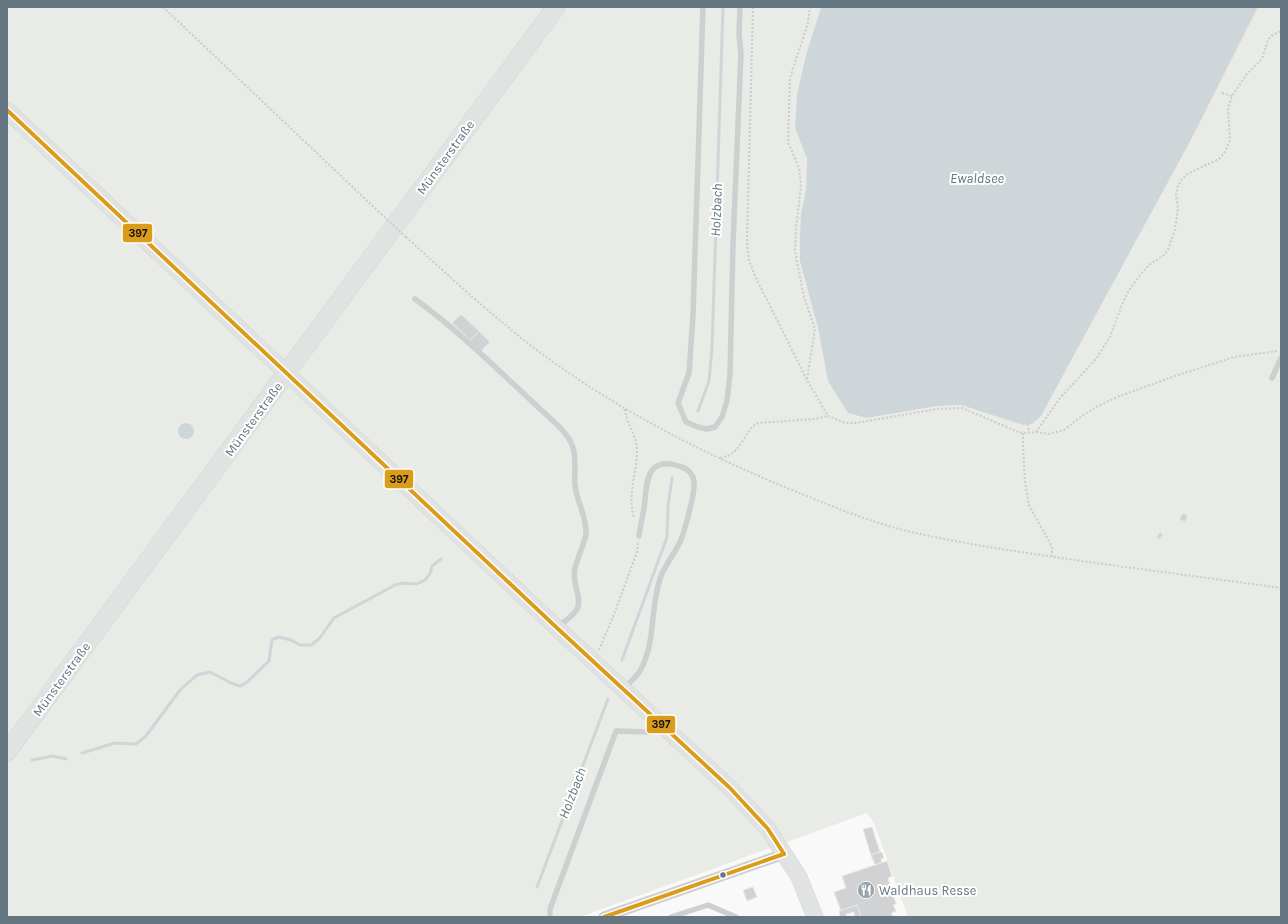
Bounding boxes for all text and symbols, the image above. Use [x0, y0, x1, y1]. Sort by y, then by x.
street label: Münsterstraße [413, 117, 478, 197]
water label: Ewaldsee [950, 170, 1004, 187]
water label: Holzbach [707, 183, 726, 237]
line badge: 397 [122, 223, 153, 243]
text: 397 [128, 227, 148, 240]
street label: Münsterstraße [221, 379, 286, 459]
line badge: 397 [384, 469, 414, 489]
text: 397 [389, 473, 409, 486]
street label: Münsterstraße [29, 639, 94, 719]
line badge: 397 [646, 715, 676, 734]
text: 397 [651, 718, 671, 731]
water label: Holzbach [555, 765, 590, 821]
unlabelled marker [718, 870, 728, 880]
restaurant icon: Waldhaus Resse [856, 880, 876, 900]
place label: Waldhaus Resse [879, 883, 977, 898]

